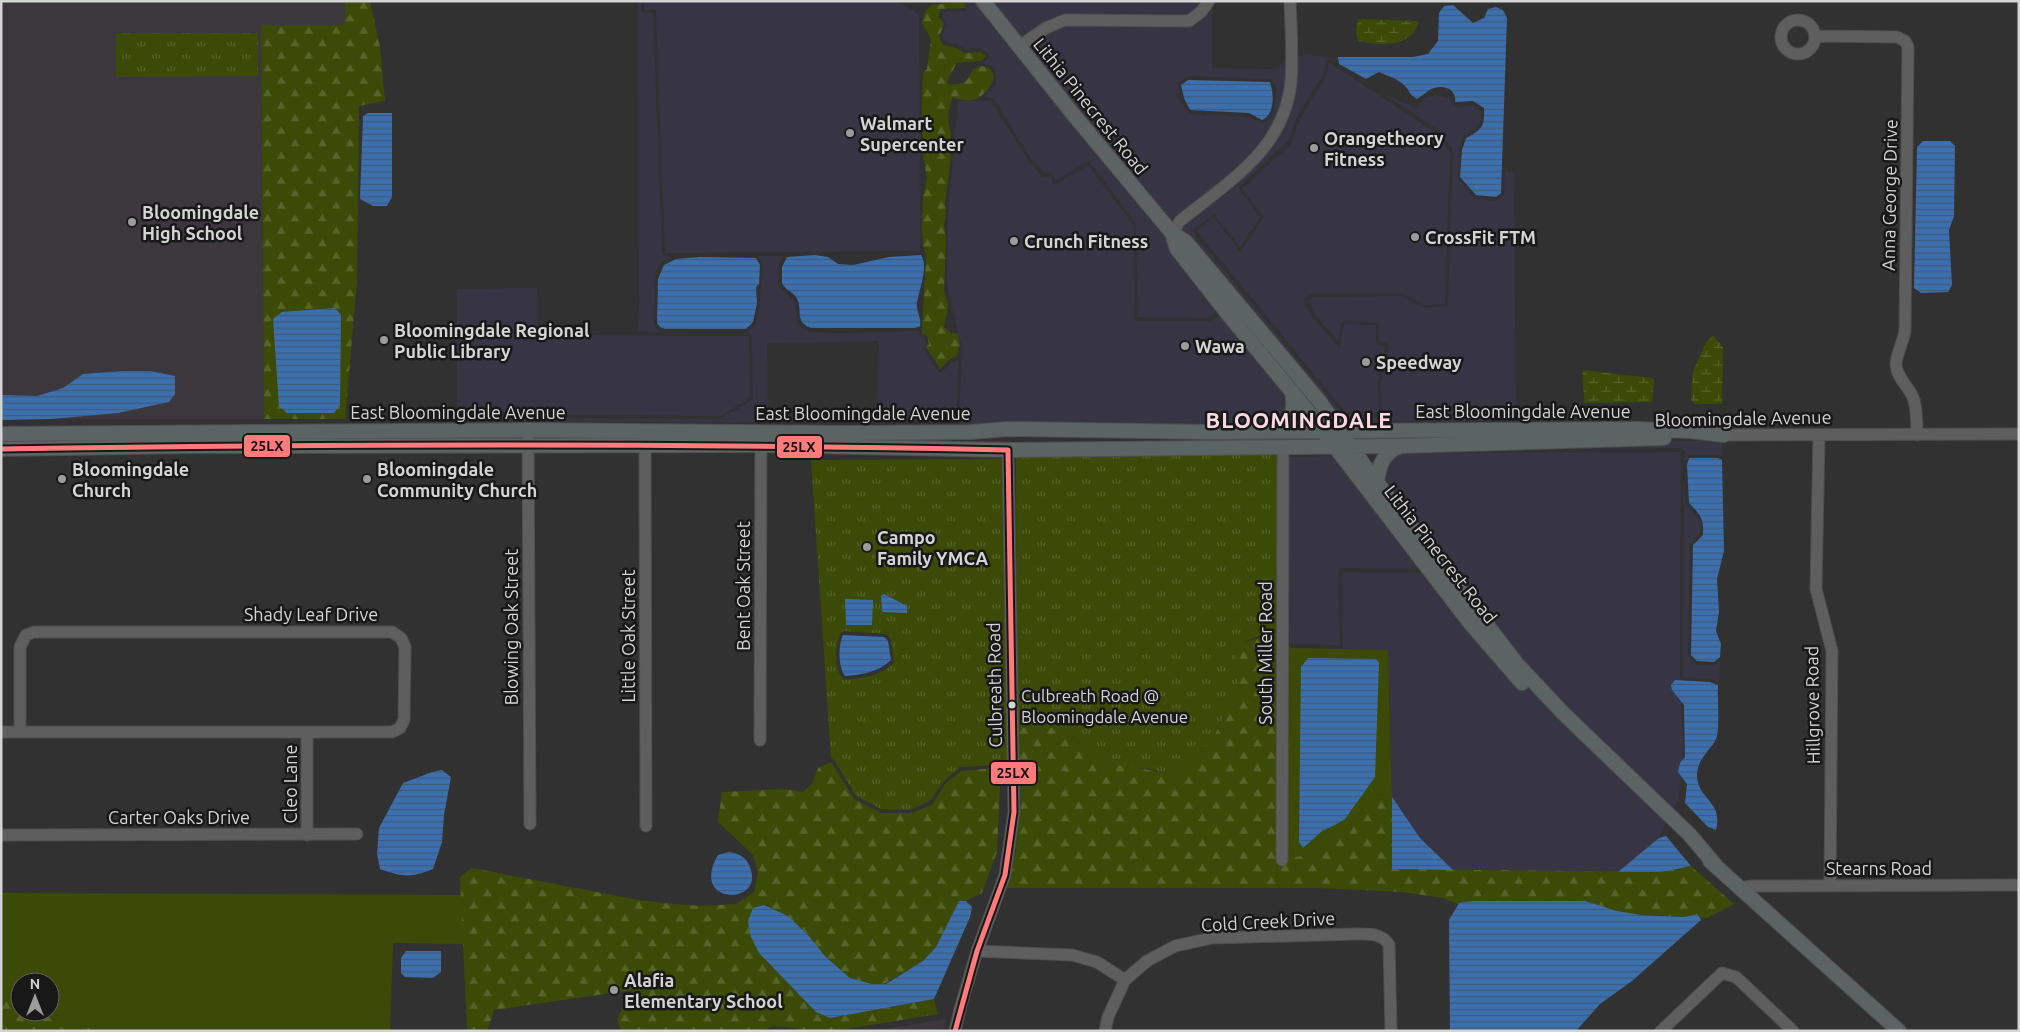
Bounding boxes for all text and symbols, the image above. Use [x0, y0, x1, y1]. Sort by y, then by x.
street label: Lithia Pinecrest Road [1030, 34, 1152, 178]
place label: Walmart Supercenter [860, 113, 964, 154]
street label: Anna George Drive [1878, 119, 1900, 271]
marker: Walmart Supercenter [844, 127, 856, 139]
place label: Orangetheory Fitness [1324, 128, 1444, 169]
marker: Orangetheory Fitness [1308, 142, 1320, 154]
place label: Bloomingdale High School [142, 202, 259, 243]
marker: Bloomingdale High School [126, 216, 138, 228]
place label: CrossFit FTM [1425, 227, 1536, 247]
place label: Crunch Fitness [1024, 231, 1148, 251]
marker: CrossFit FTM [1409, 231, 1421, 243]
marker: Crunch Fitness [1008, 235, 1020, 247]
place label: Bloomingdale Regional Public Library [394, 320, 590, 361]
marker: Bloomingdale Regional Public Library [378, 334, 390, 346]
place label: Wawa [1195, 336, 1245, 356]
marker: Wawa [1179, 340, 1191, 352]
place label: Speedway [1376, 352, 1462, 372]
marker: Speedway [1360, 356, 1372, 368]
street label: East Bloomingdale Avenue [1415, 401, 1631, 421]
street label: East Bloomingdale Avenue [350, 402, 566, 422]
street label: East Bloomingdale Avenue [755, 403, 971, 423]
street label: Bloomingdale Avenue [1654, 406, 1832, 430]
district label: BLOOMINGDALE [1206, 407, 1392, 432]
line badge: 25LX [243, 434, 291, 458]
line badge: 25LX [776, 435, 823, 459]
text: 25LX [250, 438, 284, 454]
text: 25LX [782, 439, 816, 455]
place label: Bloomingdale Church [72, 459, 189, 500]
place label: Bloomingdale Community Church [377, 459, 537, 500]
marker: Bloomingdale Church [56, 473, 68, 485]
marker: Bloomingdale Community Church [361, 473, 373, 485]
street label: Lithia Pinecrest Road [1381, 481, 1501, 627]
street label: Bent Oak Street [733, 521, 753, 651]
place label: Campo Family YMCA [877, 527, 989, 568]
marker: Campo Family YMCA [861, 541, 873, 553]
street label: Blowing Oak Street [501, 549, 521, 705]
street label: Little Oak Street [618, 569, 638, 703]
street label: South Miller Road [1255, 581, 1275, 725]
street label: Shady Leaf Drive [244, 604, 378, 624]
street label: Culbreath Road [983, 622, 1005, 748]
street label: Hillgrove Road [1801, 646, 1823, 764]
place label: Culbreath Road @ Bloomingdale Avenue [1021, 686, 1188, 726]
marker: Culbreath Road @ Bloomingdale Avenue [1007, 700, 1017, 710]
street label: Cleo Lane [280, 745, 300, 823]
line badge: 25LX [990, 761, 1037, 785]
text: 25LX [996, 765, 1030, 781]
street label: Carter Oaks Drive [108, 807, 250, 827]
street label: Stearns Road [1826, 858, 1932, 878]
street label: Cold Creek Drive [1200, 907, 1336, 935]
place label: Alafia Elementary School [624, 970, 783, 1011]
north arrow [10, 972, 60, 1022]
text: N [30, 976, 40, 992]
marker: Alafia Elementary School [608, 984, 620, 996]

